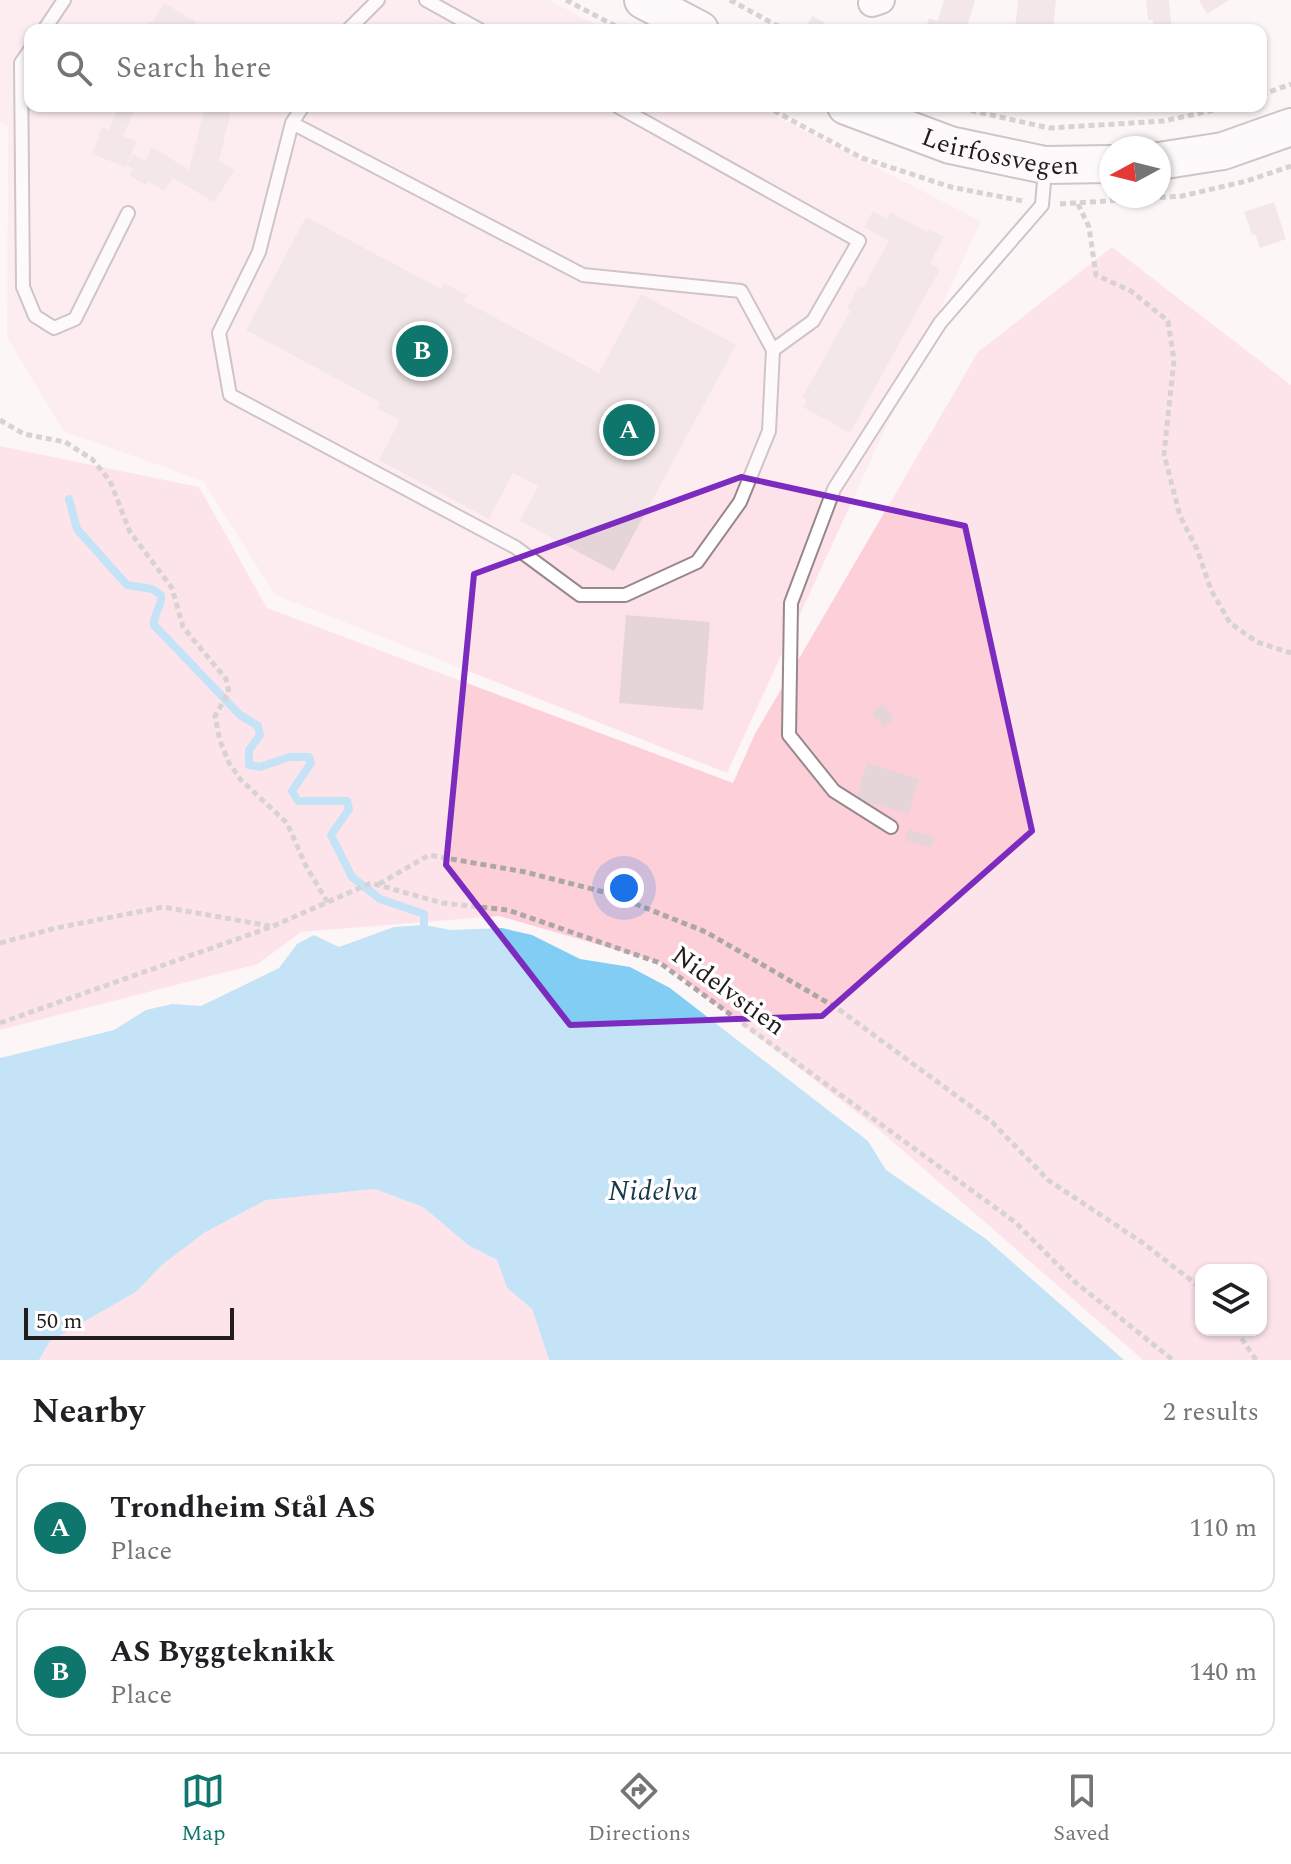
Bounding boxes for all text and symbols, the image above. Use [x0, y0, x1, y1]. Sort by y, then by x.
search box [24, 24, 1267, 112]
text: Search here [116, 45, 272, 91]
icon: search [52, 46, 96, 90]
street label: Leirfossvegen [916, 117, 1079, 187]
north arrow [1099, 136, 1171, 208]
pin: B [396, 321, 448, 381]
pin: A [603, 400, 655, 460]
your location [604, 868, 644, 908]
street label: Nidelvstien [663, 936, 794, 1046]
water label: Nidelva [608, 1170, 698, 1213]
map controls [1195, 1264, 1267, 1336]
button: layers [1195, 1264, 1267, 1336]
scale bar [24, 1304, 234, 1340]
text: 50 m [36, 1305, 82, 1338]
text: Nearby [32, 1386, 145, 1438]
text: 2 results [1163, 1392, 1259, 1432]
text: Trondheim Stål AS [110, 1485, 375, 1531]
text: A [50, 1508, 70, 1548]
text: 110 m [1189, 1508, 1257, 1548]
text: Place [110, 1531, 172, 1571]
text: AS Byggteknikk [110, 1629, 335, 1675]
text: B [51, 1652, 69, 1692]
text: 140 m [1189, 1652, 1257, 1692]
text: Place [110, 1675, 172, 1715]
tab: Map [181, 1769, 226, 1850]
tab: Directions [588, 1769, 691, 1850]
tab: Saved [1053, 1769, 1110, 1850]

